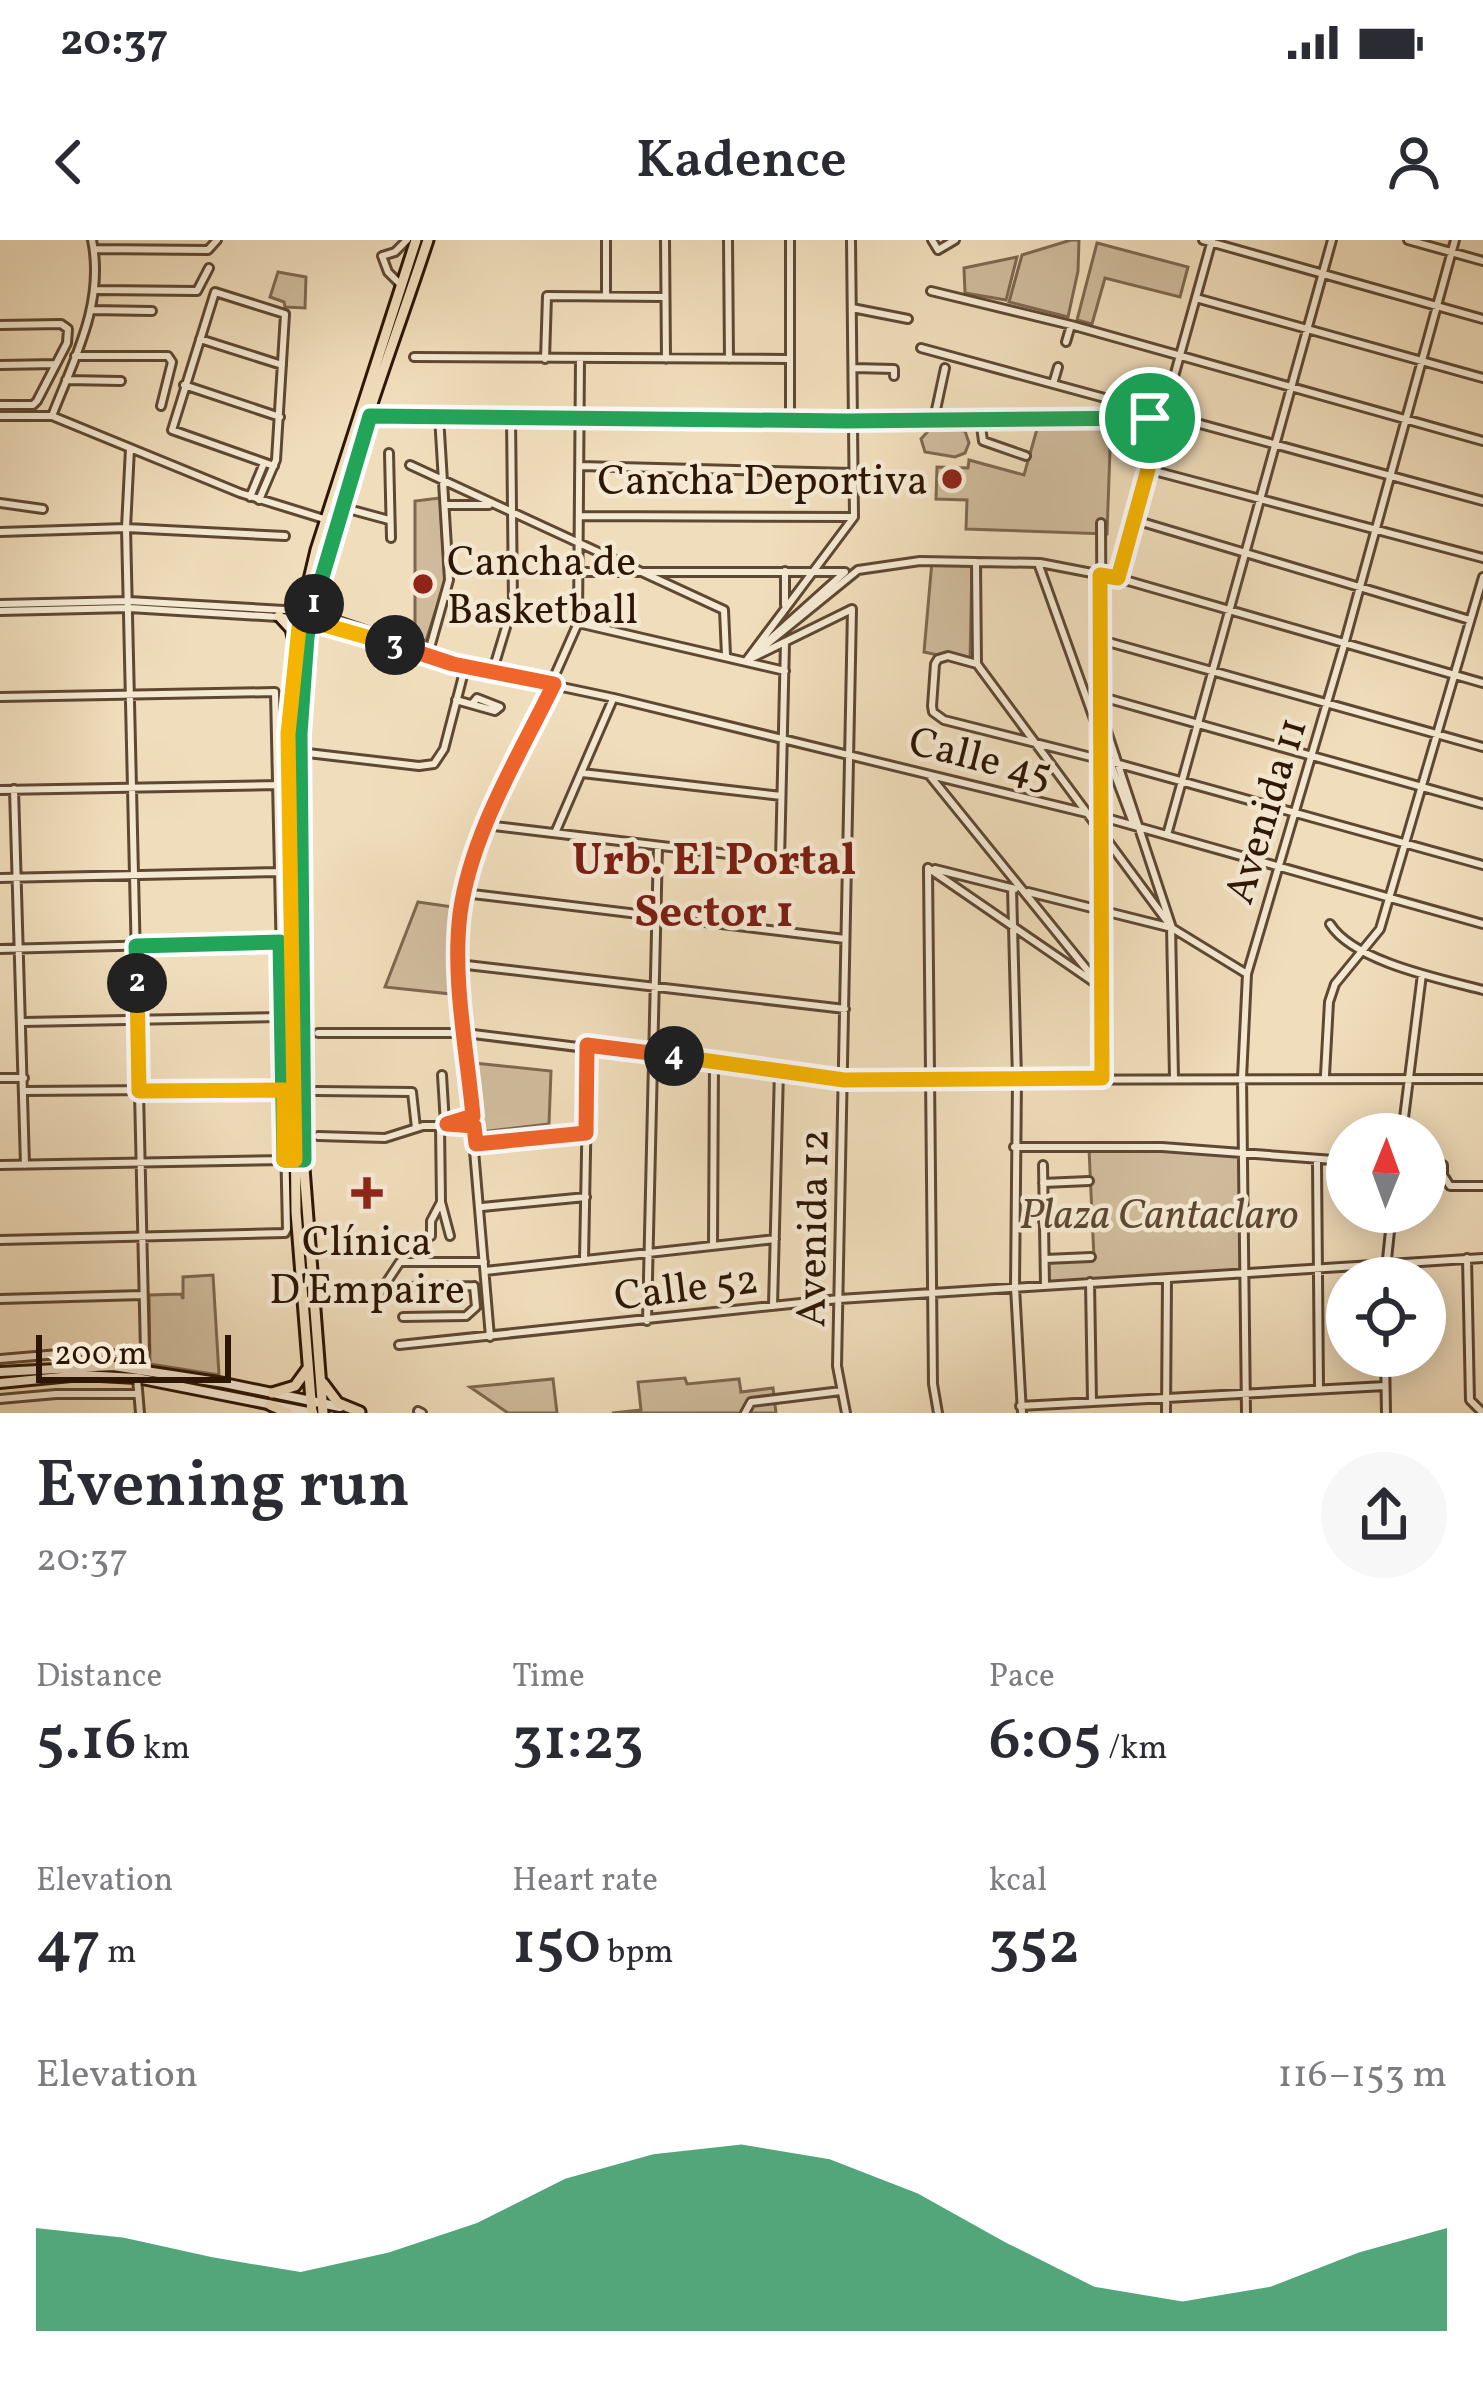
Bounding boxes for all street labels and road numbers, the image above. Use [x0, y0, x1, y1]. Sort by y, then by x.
street label: Avenida 11 [1212, 711, 1325, 912]
street label: Calle 45 [902, 714, 1058, 807]
street label: Avenida 12 [784, 1128, 847, 1328]
street label: Calle 52 [611, 1252, 762, 1329]

